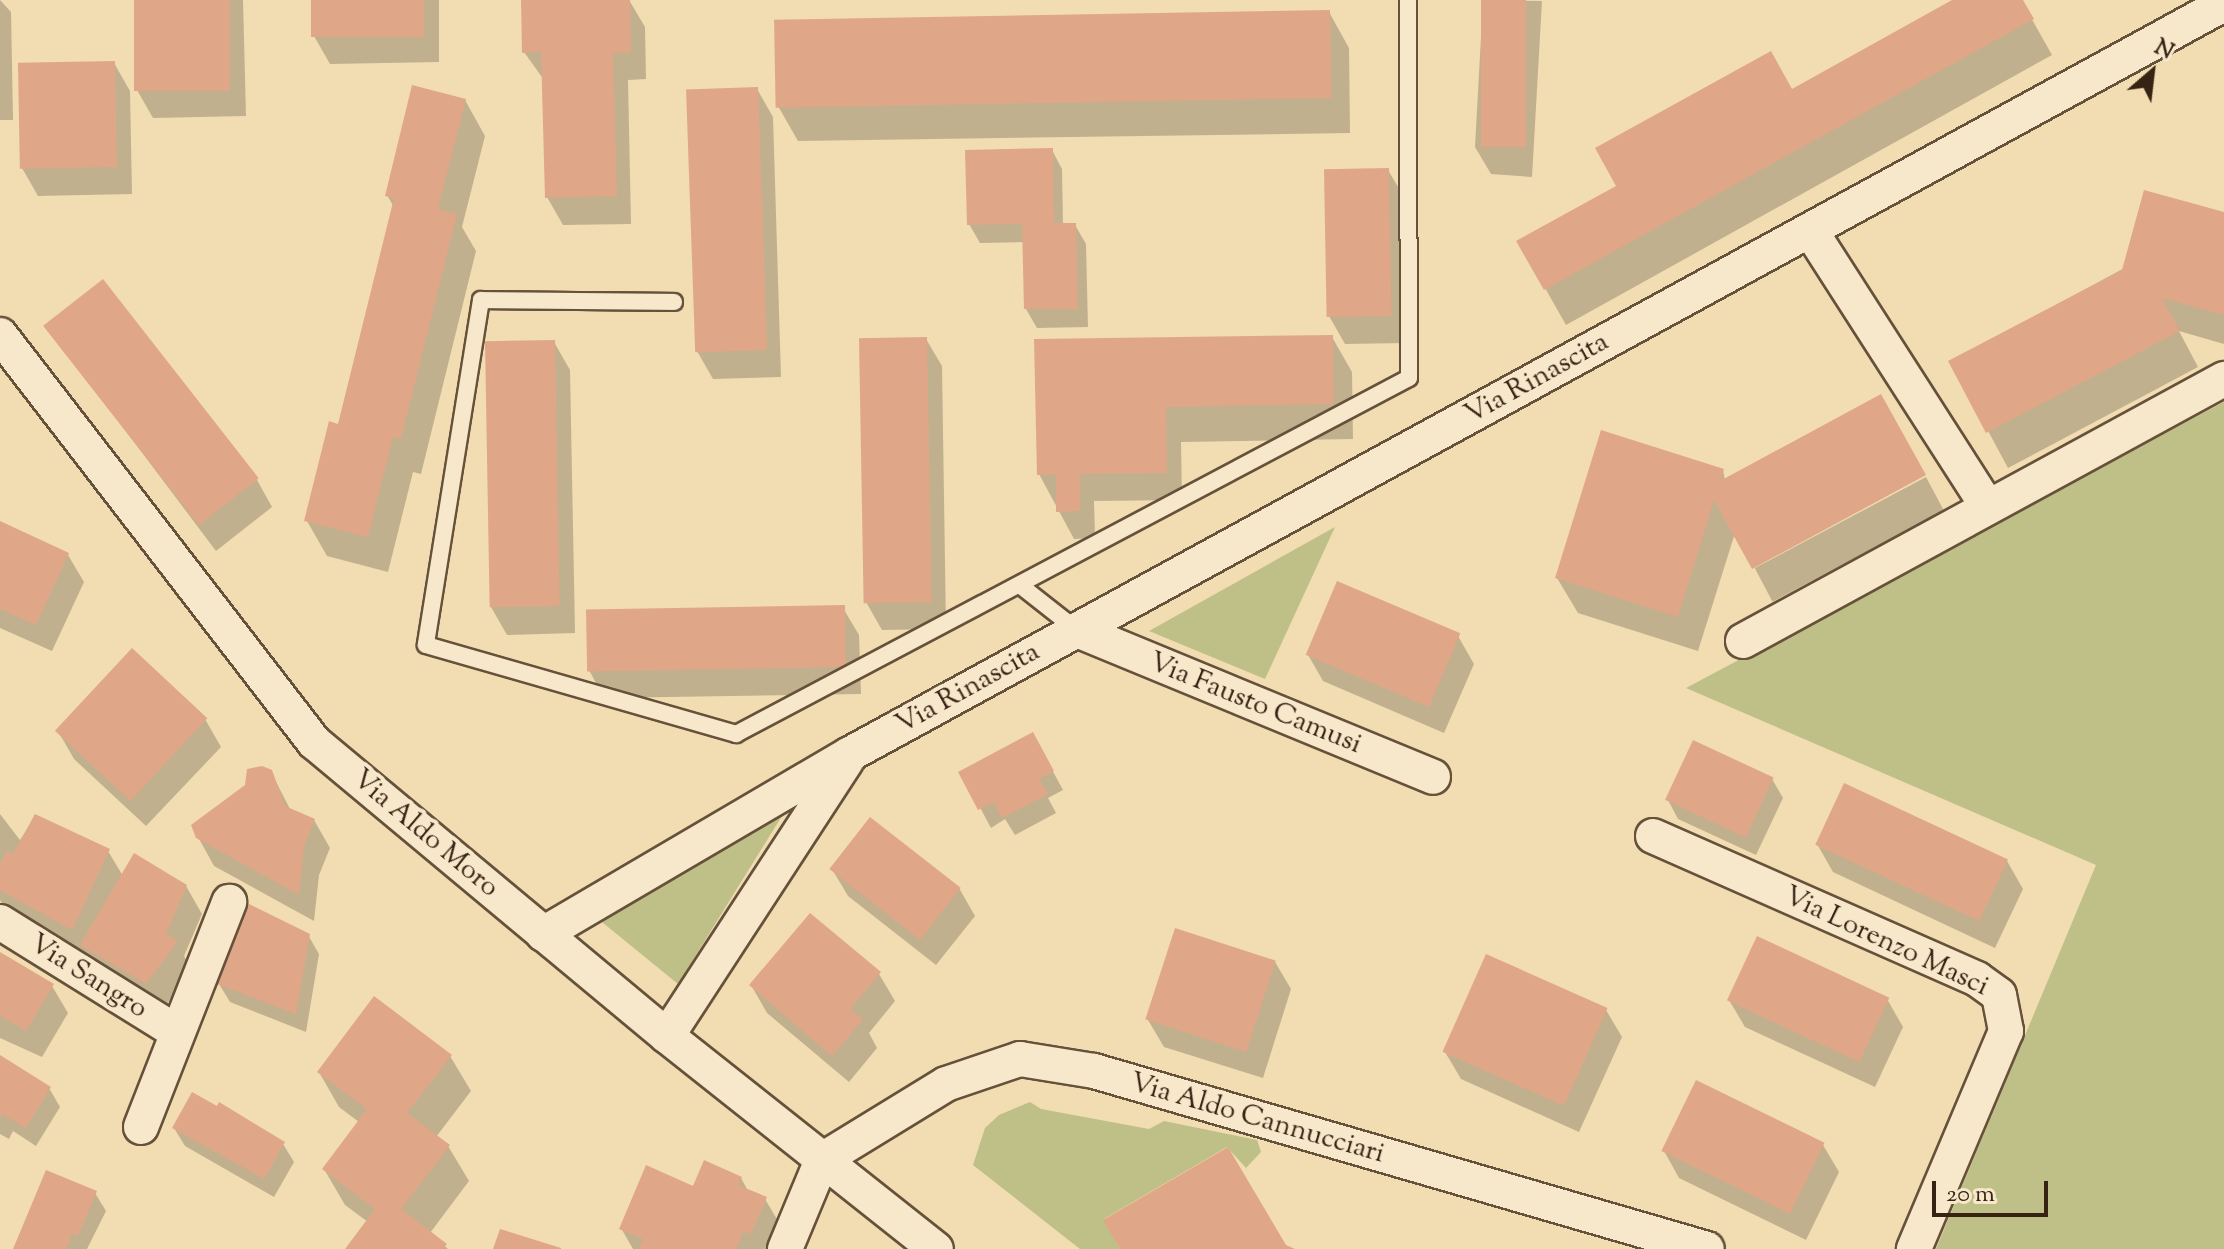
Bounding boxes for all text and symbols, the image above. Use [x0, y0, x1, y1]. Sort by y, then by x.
north arrow [2112, 32, 2192, 112]
text: N [2148, 33, 2179, 69]
street label: Via Rinascita [1459, 326, 1615, 432]
street label: Via Rinascita [890, 636, 1046, 742]
street label: Via Fausto Camusi [1144, 646, 1366, 762]
street label: Via Aldo Moro [345, 763, 505, 905]
street label: Via Lorenzo Masci [1778, 880, 1994, 1004]
street label: Via Sangro [23, 927, 153, 1027]
street label: Via Aldo Cannucciari [1126, 1067, 1388, 1171]
scale bar [1936, 1165, 2052, 1215]
text: 20 m [1946, 1178, 1995, 1212]

